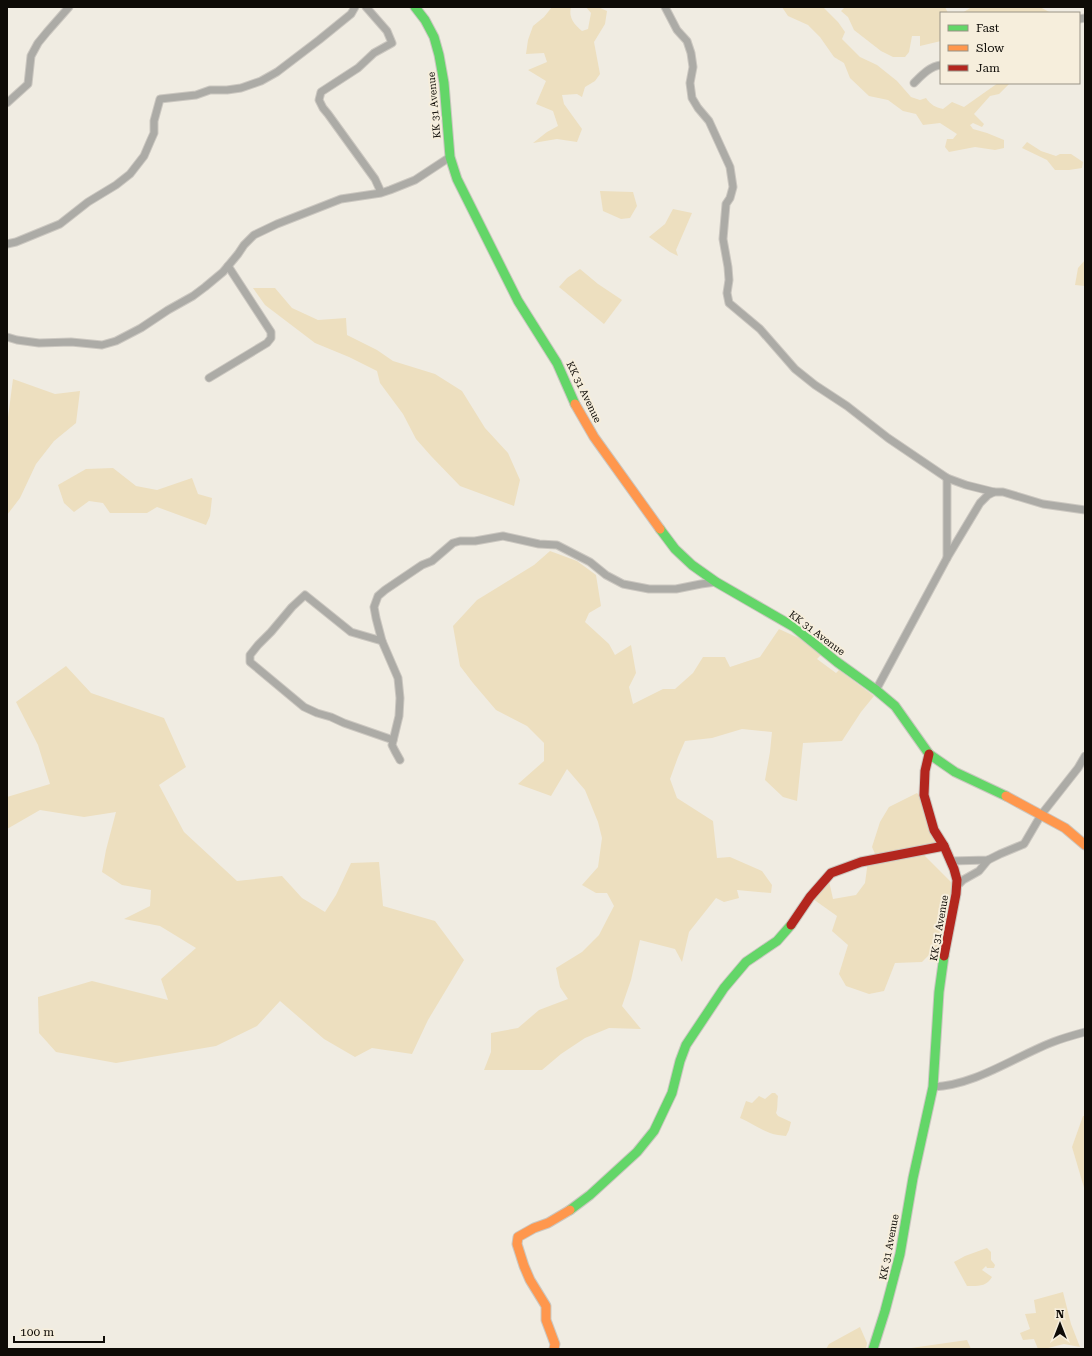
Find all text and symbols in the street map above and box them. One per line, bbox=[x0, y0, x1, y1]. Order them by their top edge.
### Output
legend bbox=[940, 12, 1080, 84]
text: Fast bbox=[976, 21, 1000, 35]
text: Slow bbox=[976, 41, 1004, 55]
text: Jam bbox=[976, 61, 1000, 75]
street label: KK 31 Avenue bbox=[426, 71, 442, 139]
street label: KK 31 Avenue bbox=[564, 360, 604, 425]
street label: KK 31 Avenue bbox=[787, 609, 847, 658]
street label: KK 31 Avenue bbox=[928, 894, 950, 962]
street label: KK 31 Avenue bbox=[877, 1213, 901, 1281]
north arrow bbox=[1040, 1304, 1080, 1344]
text: N bbox=[1056, 1308, 1065, 1321]
scale bar bbox=[14, 1318, 104, 1344]
text: 100 m bbox=[20, 1325, 54, 1339]

